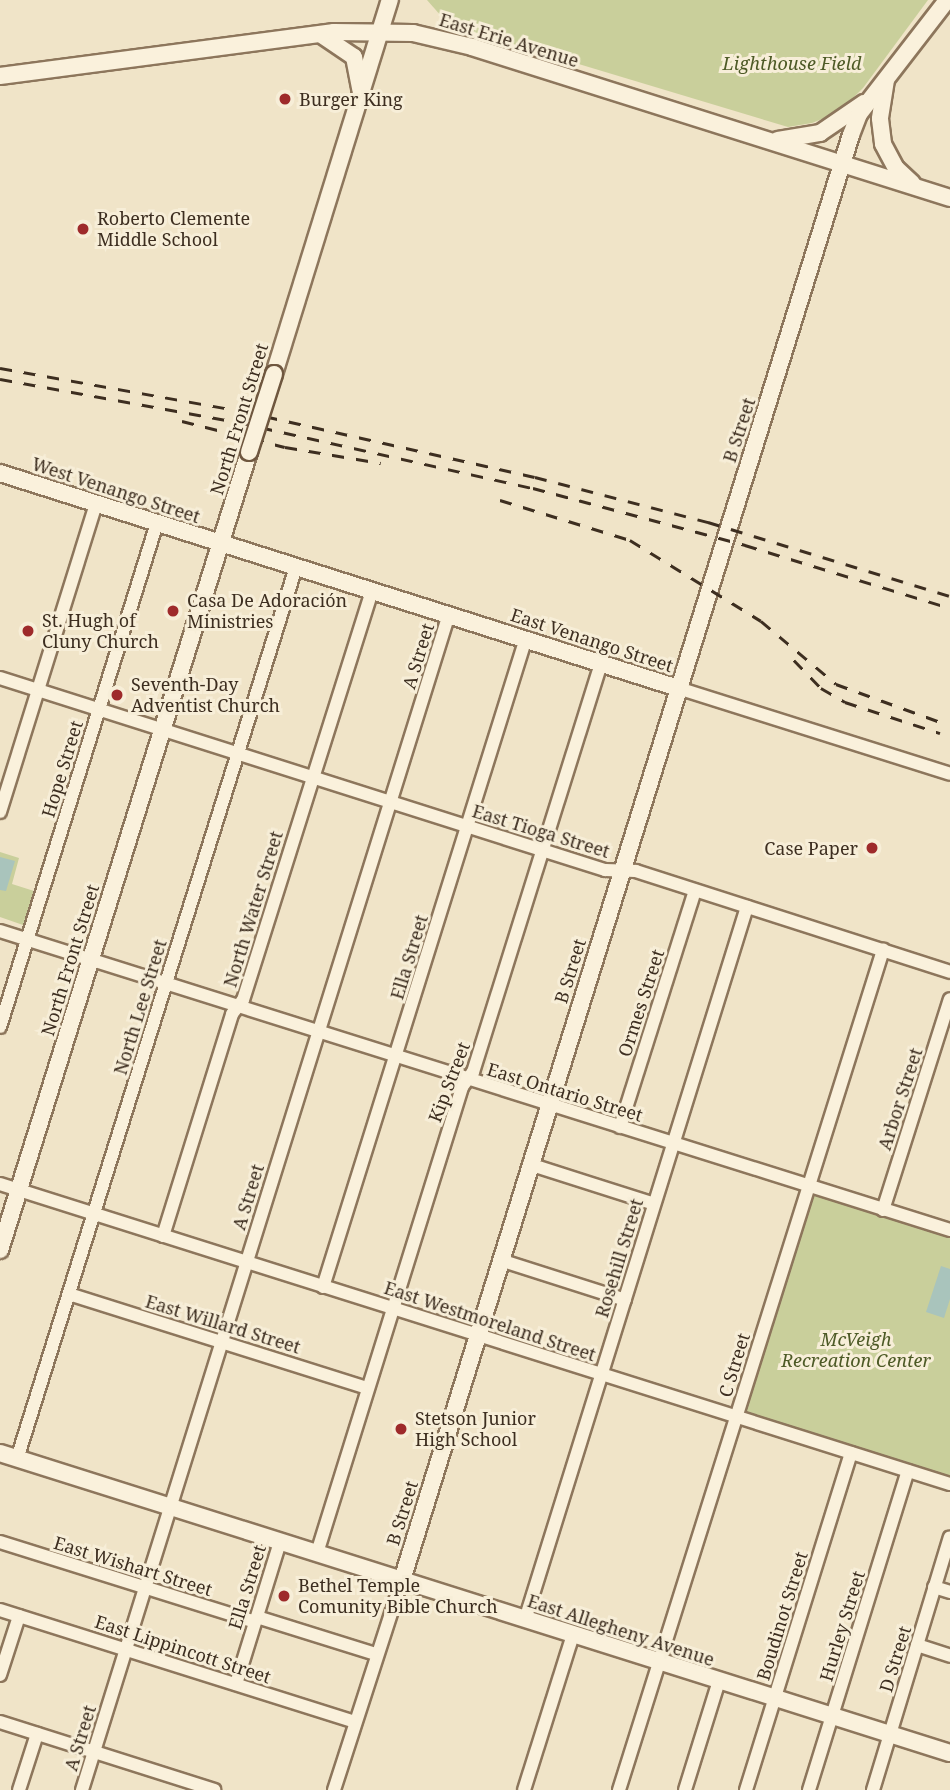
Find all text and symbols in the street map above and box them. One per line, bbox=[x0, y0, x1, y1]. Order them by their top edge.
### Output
street label: East Erie Avenue bbox=[437, 9, 581, 71]
park label: Lighthouse Field bbox=[723, 52, 861, 74]
place label: Burger King bbox=[299, 88, 403, 110]
marker: Burger King bbox=[277, 91, 293, 107]
place label: Roberto Clemente Middle School bbox=[97, 208, 250, 250]
marker: Roberto Clemente Middle School bbox=[75, 221, 91, 237]
street label: North Front Street bbox=[206, 341, 272, 497]
street label: B Street bbox=[718, 395, 760, 465]
street label: West Venango Street bbox=[29, 453, 203, 527]
place label: Casa De Adoración Ministries bbox=[187, 590, 347, 632]
marker: Casa De Adoración Ministries bbox=[165, 603, 181, 619]
street label: East Venango Street bbox=[508, 604, 676, 676]
place label: St. Hugh of Cluny Church bbox=[42, 610, 159, 652]
street label: A Street bbox=[398, 621, 438, 691]
marker: St. Hugh of Cluny Church bbox=[20, 623, 36, 639]
place label: Seventh-Day Adventist Church bbox=[131, 674, 280, 716]
marker: Seventh-Day Adventist Church bbox=[109, 687, 125, 703]
street label: Hope Street bbox=[37, 718, 87, 820]
street label: East Tioga Street bbox=[470, 800, 612, 862]
street label: North Water Street bbox=[219, 828, 287, 990]
place label: Case Paper bbox=[764, 837, 858, 859]
marker: Case Paper bbox=[864, 840, 880, 856]
street label: North Front Street bbox=[37, 882, 103, 1038]
street label: Ella Street bbox=[386, 912, 432, 1002]
street label: B Street bbox=[550, 936, 590, 1006]
street label: North Lee Street bbox=[109, 937, 171, 1077]
street label: Ormes Street bbox=[614, 947, 668, 1059]
street label: Kip Street bbox=[424, 1039, 474, 1125]
street label: Arbor Street bbox=[873, 1045, 927, 1153]
street label: East Ontario Street bbox=[485, 1058, 645, 1126]
street label: A Street bbox=[228, 1162, 268, 1232]
street label: Rosehill Street bbox=[591, 1196, 647, 1320]
street label: East Westmoreland Street bbox=[382, 1277, 598, 1365]
street label: East Willard Street bbox=[143, 1290, 303, 1358]
park label: McVeigh Recreation Center bbox=[781, 1329, 931, 1372]
street label: C Street bbox=[714, 1330, 754, 1400]
place label: Stetson Junior High School bbox=[415, 1408, 536, 1450]
marker: Stetson Junior High School bbox=[393, 1421, 409, 1437]
street label: B Street bbox=[382, 1478, 422, 1548]
street label: East Wishart Street bbox=[51, 1532, 215, 1600]
street label: Ella Street bbox=[224, 1542, 270, 1632]
street label: Boudinot Street bbox=[752, 1549, 812, 1683]
street label: Hurley Street bbox=[815, 1568, 869, 1684]
place label: Bethel Temple Comunity Bible Church bbox=[298, 1575, 498, 1618]
marker: Bethel Temple Comunity Bible Church bbox=[276, 1588, 292, 1604]
street label: East Allegheny Avenue bbox=[525, 1590, 717, 1670]
street label: East Lippincott Street bbox=[92, 1610, 274, 1688]
street label: D Street bbox=[875, 1623, 915, 1695]
street label: A Street bbox=[60, 1703, 100, 1773]

